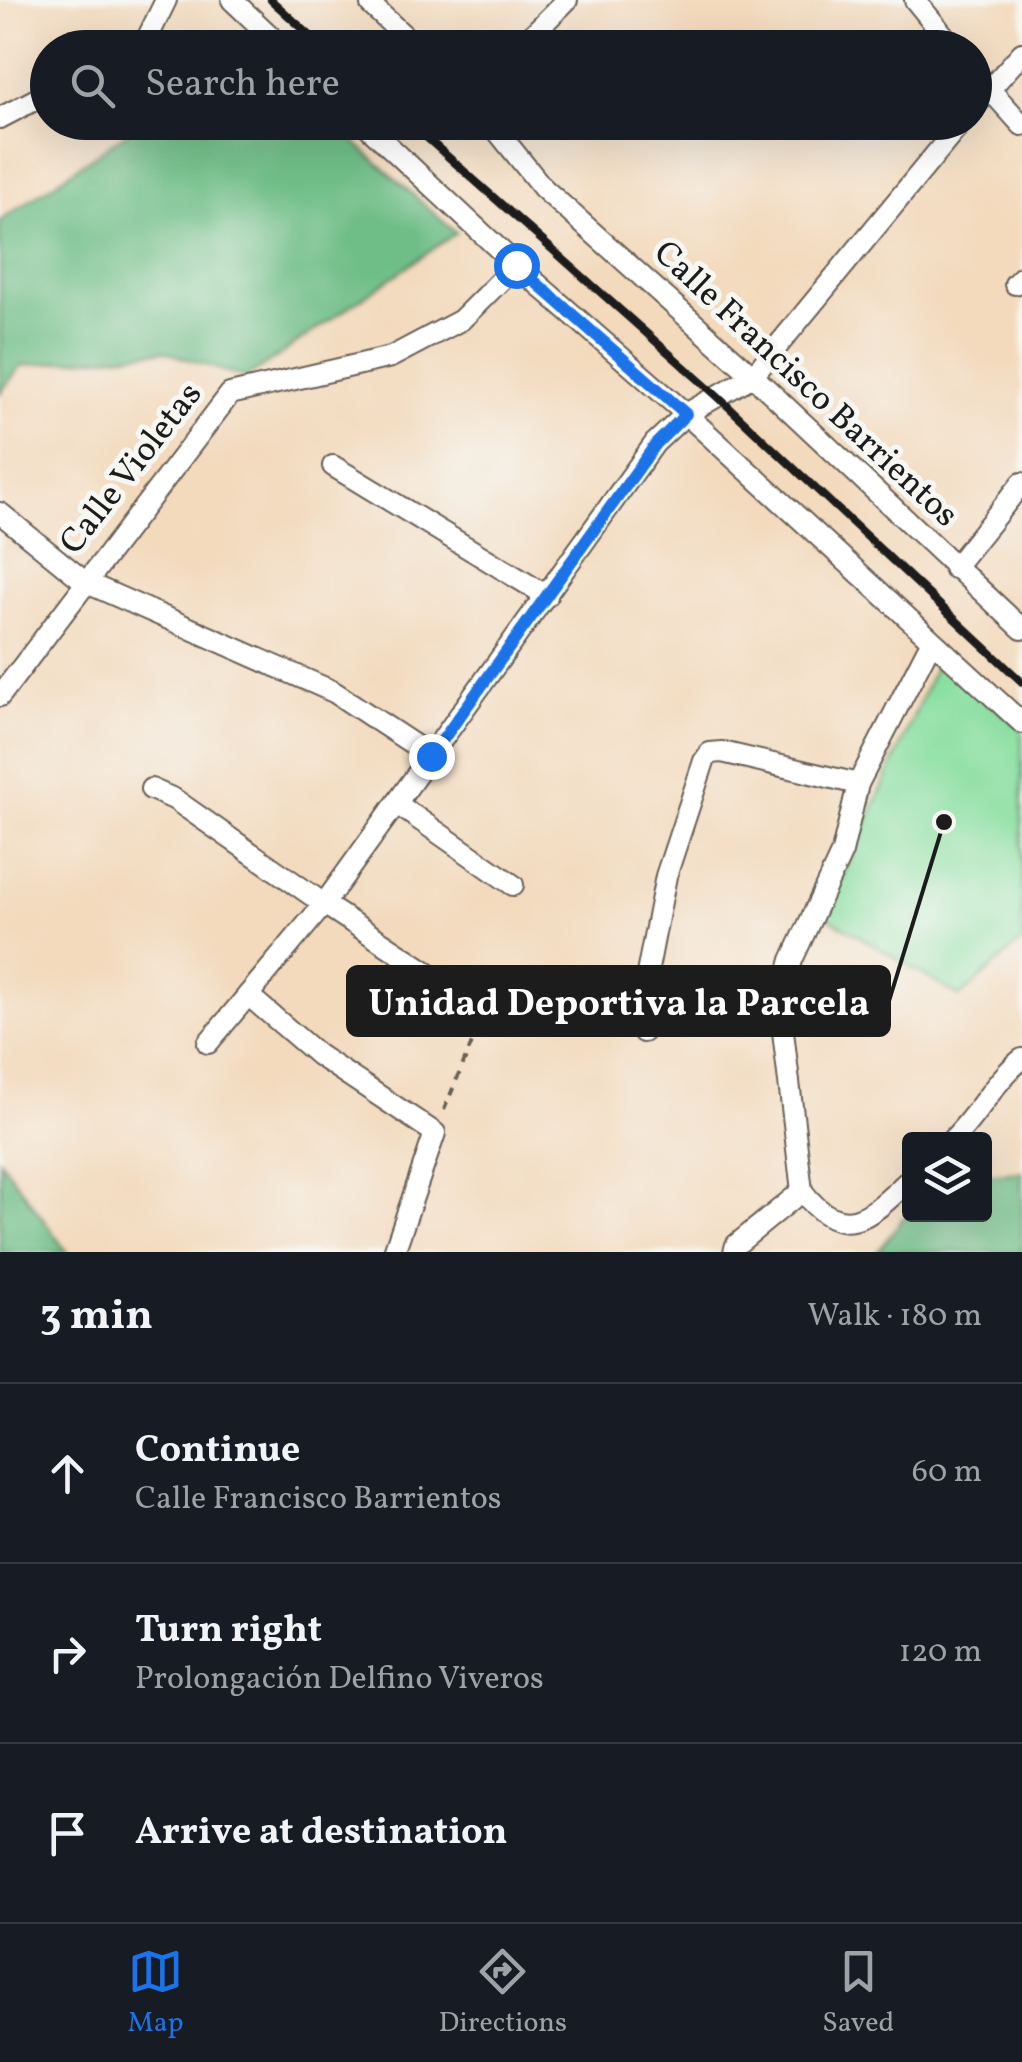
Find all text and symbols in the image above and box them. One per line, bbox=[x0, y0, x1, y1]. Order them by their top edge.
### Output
search box bbox=[30, 30, 992, 140]
icon: search bbox=[65, 58, 120, 113]
text: Search here bbox=[145, 59, 340, 112]
street label: Calle Francisco Barrientos bbox=[642, 231, 968, 539]
route start bbox=[494, 243, 540, 289]
street label: Calle Violetas bbox=[49, 373, 215, 565]
route end bbox=[409, 734, 455, 780]
callout: Unidad Deportiva la Parcela bbox=[348, 967, 889, 1035]
text: Unidad Deportiva la Parcela bbox=[368, 979, 870, 1032]
map controls bbox=[902, 1132, 992, 1222]
button: layers bbox=[902, 1132, 992, 1222]
text: 3 min bbox=[40, 1288, 153, 1347]
text: Walk · 180 m bbox=[808, 1295, 982, 1339]
text: Continue bbox=[135, 1425, 300, 1478]
icon: ahead bbox=[40, 1446, 95, 1501]
text: 60 m bbox=[912, 1451, 982, 1495]
text: Calle Francisco Barrientos bbox=[135, 1478, 502, 1522]
text: Turn right bbox=[135, 1605, 322, 1658]
icon: right bbox=[40, 1626, 95, 1681]
text: 120 m bbox=[899, 1631, 982, 1675]
text: Prolongación Delfino Viveros bbox=[135, 1658, 544, 1702]
icon: arrive bbox=[40, 1806, 95, 1861]
text: Arrive at destination bbox=[135, 1807, 508, 1860]
tab: Map bbox=[128, 1944, 184, 2043]
tab: Directions bbox=[439, 1944, 567, 2043]
tab: Saved bbox=[822, 1944, 894, 2043]

